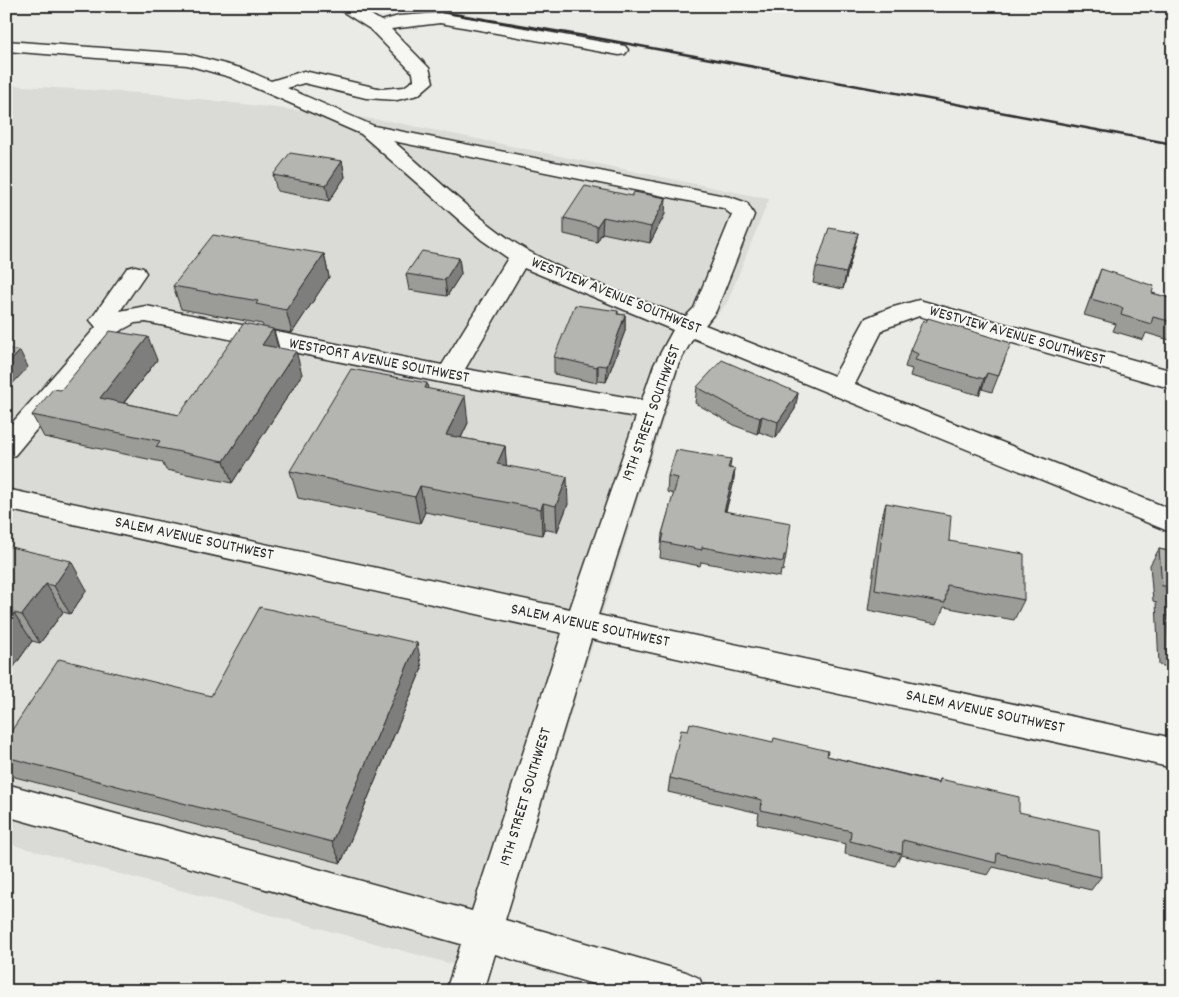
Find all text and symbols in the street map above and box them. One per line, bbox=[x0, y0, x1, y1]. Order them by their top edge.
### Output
street label: WESTVIEW AVENUE SOUTHWEST bbox=[528, 251, 705, 341]
street label: WESTVIEW AVENUE SOUTHWEST bbox=[927, 300, 1108, 372]
street label: WESTPORT AVENUE SOUTHWEST bbox=[287, 332, 472, 390]
street label: 19TH STREET SOUTHWEST bbox=[617, 341, 688, 484]
street label: SALEM AVENUE SOUTHWEST bbox=[113, 511, 276, 567]
street label: SALEM AVENUE SOUTHWEST bbox=[509, 598, 672, 654]
street label: SALEM AVENUE SOUTHWEST bbox=[904, 684, 1067, 740]
street label: 19TH STREET SOUTHWEST bbox=[494, 725, 558, 869]

